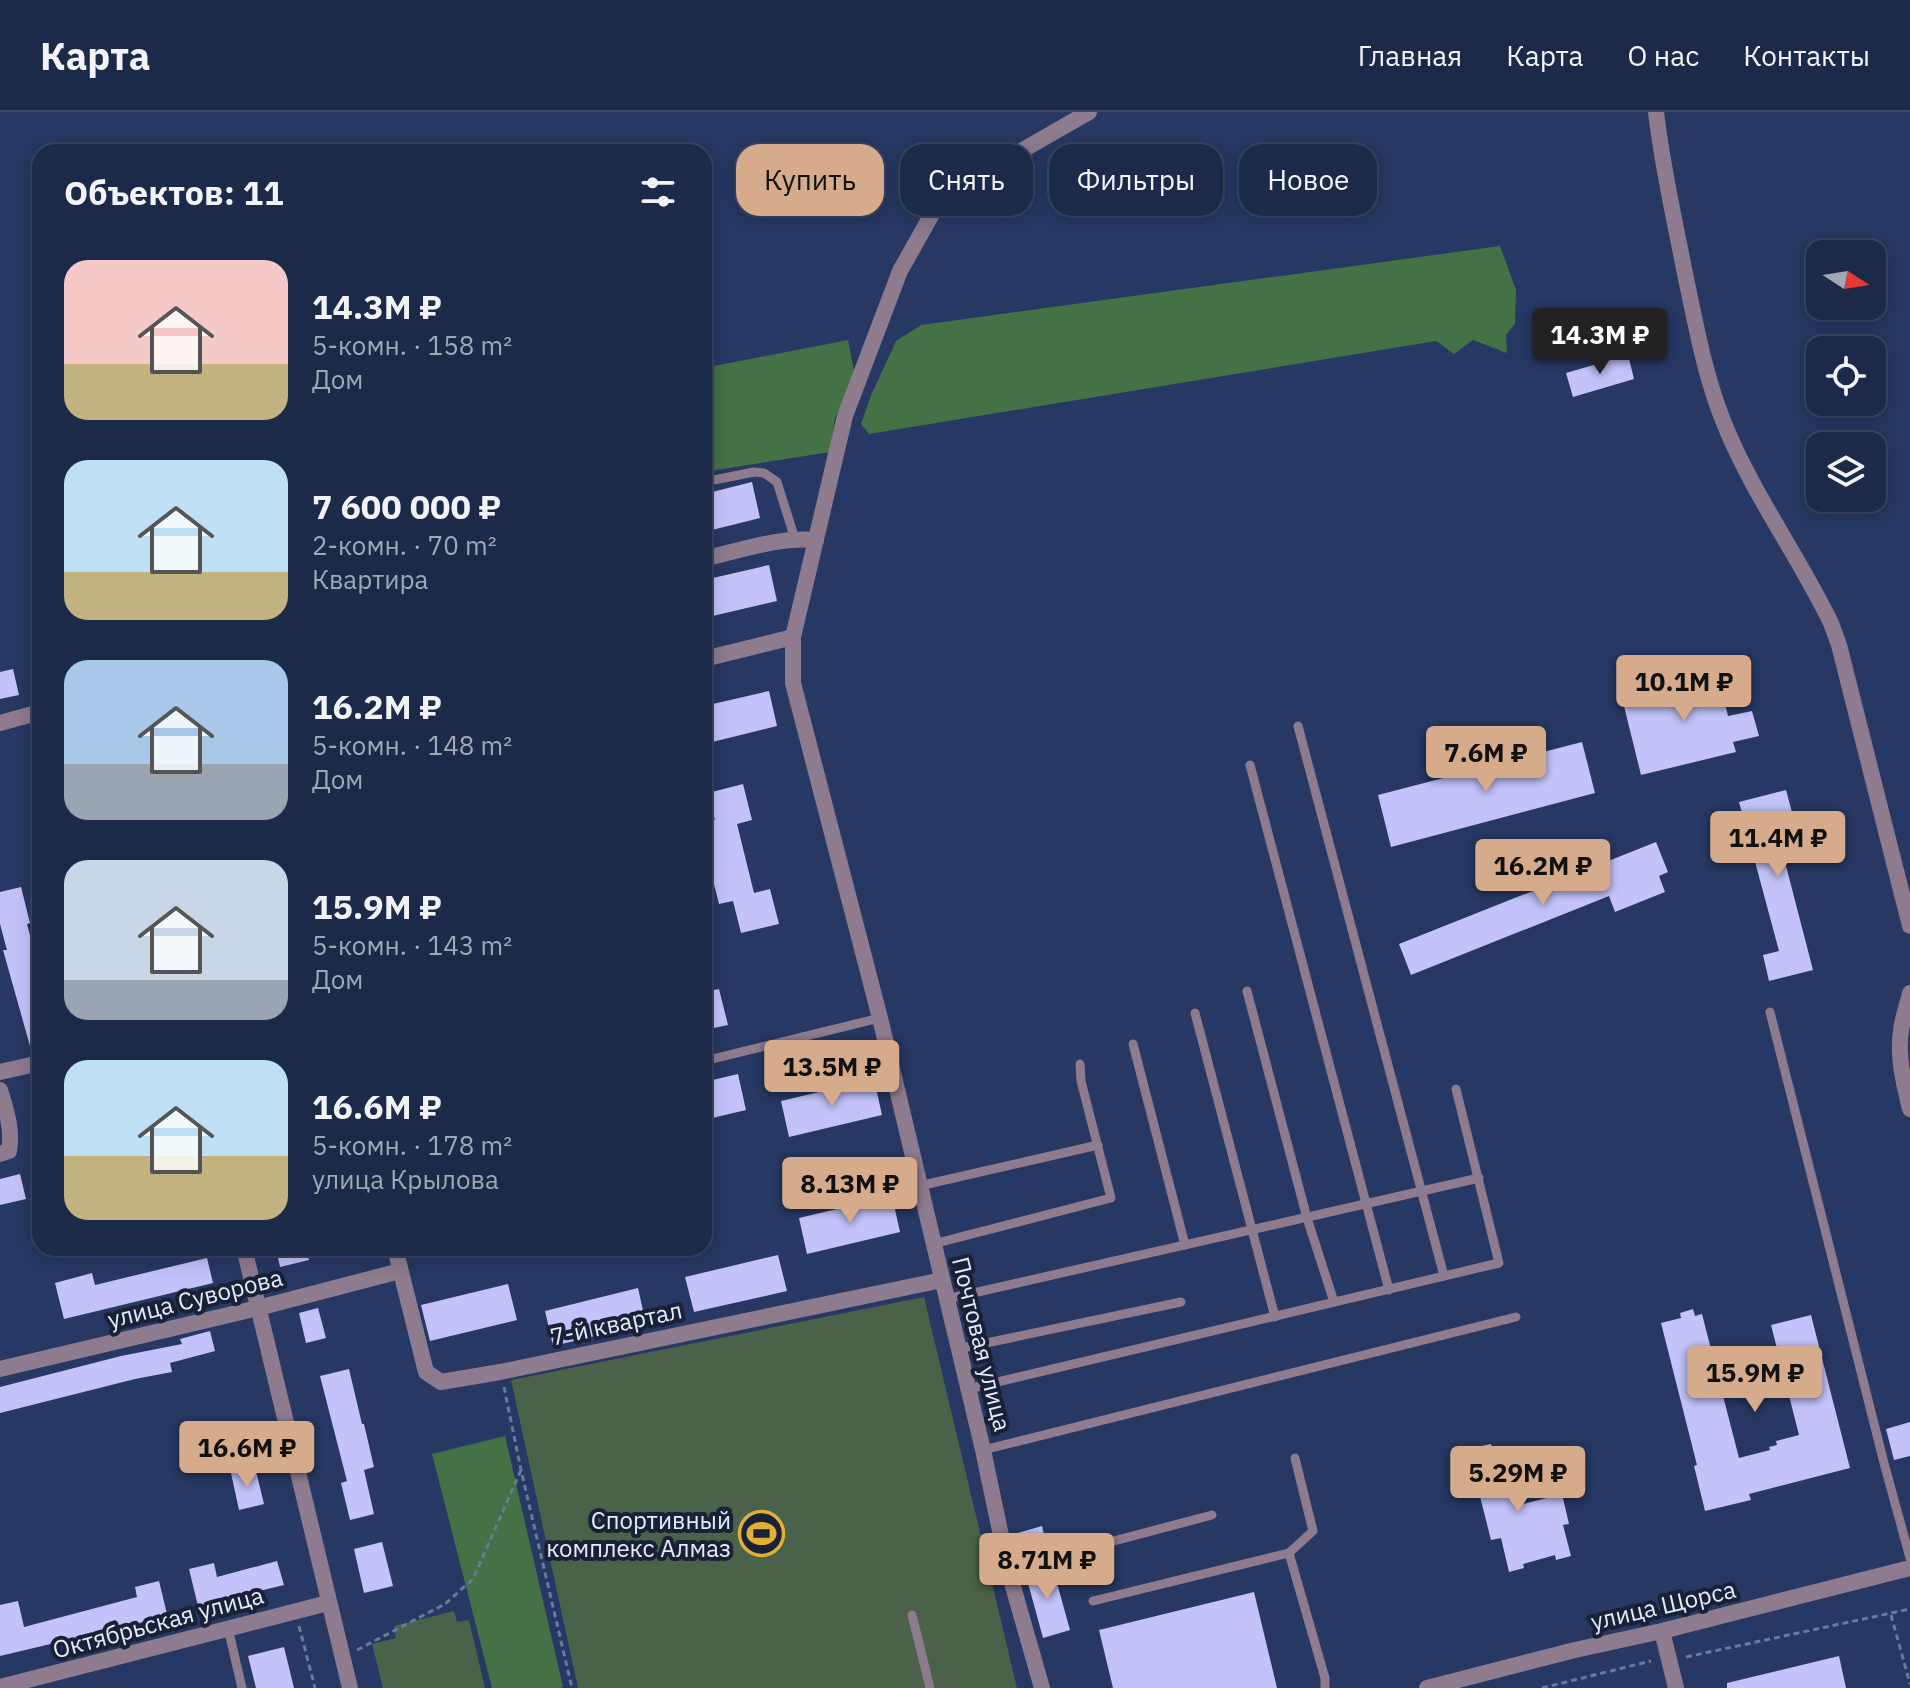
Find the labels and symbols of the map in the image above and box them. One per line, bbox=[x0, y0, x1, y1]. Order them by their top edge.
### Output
north arrow bbox=[1806, 240, 1886, 320]
pin: 14.3M ₽ bbox=[1526, 308, 1674, 376]
pin: 10.1M ₽ bbox=[1610, 655, 1758, 723]
pin: 7.6M ₽ bbox=[1421, 726, 1551, 794]
pin: 11.4M ₽ bbox=[1704, 811, 1852, 879]
pin: 16.2M ₽ bbox=[1469, 839, 1617, 907]
pin: 13.5M ₽ bbox=[758, 1040, 906, 1108]
pin: 8.13M ₽ bbox=[776, 1157, 924, 1225]
street label: Почтовая улица bbox=[945, 1254, 1019, 1435]
street label: улица Суворова bbox=[104, 1261, 286, 1335]
street label: 7-й квартал bbox=[547, 1293, 685, 1353]
pin: 15.9M ₽ bbox=[1681, 1346, 1829, 1414]
pin: 16.6M ₽ bbox=[173, 1421, 321, 1489]
pin: 5.29M ₽ bbox=[1444, 1446, 1592, 1514]
place label: Спортивный комплекс Алмаз bbox=[546, 1504, 731, 1564]
sports icon: Спортивный комплекс Алмаз bbox=[738, 1510, 786, 1558]
pin: 8.71M ₽ bbox=[973, 1533, 1121, 1601]
street label: улица Щорса bbox=[1587, 1573, 1739, 1637]
street label: Октябрьская улица bbox=[49, 1578, 267, 1666]

